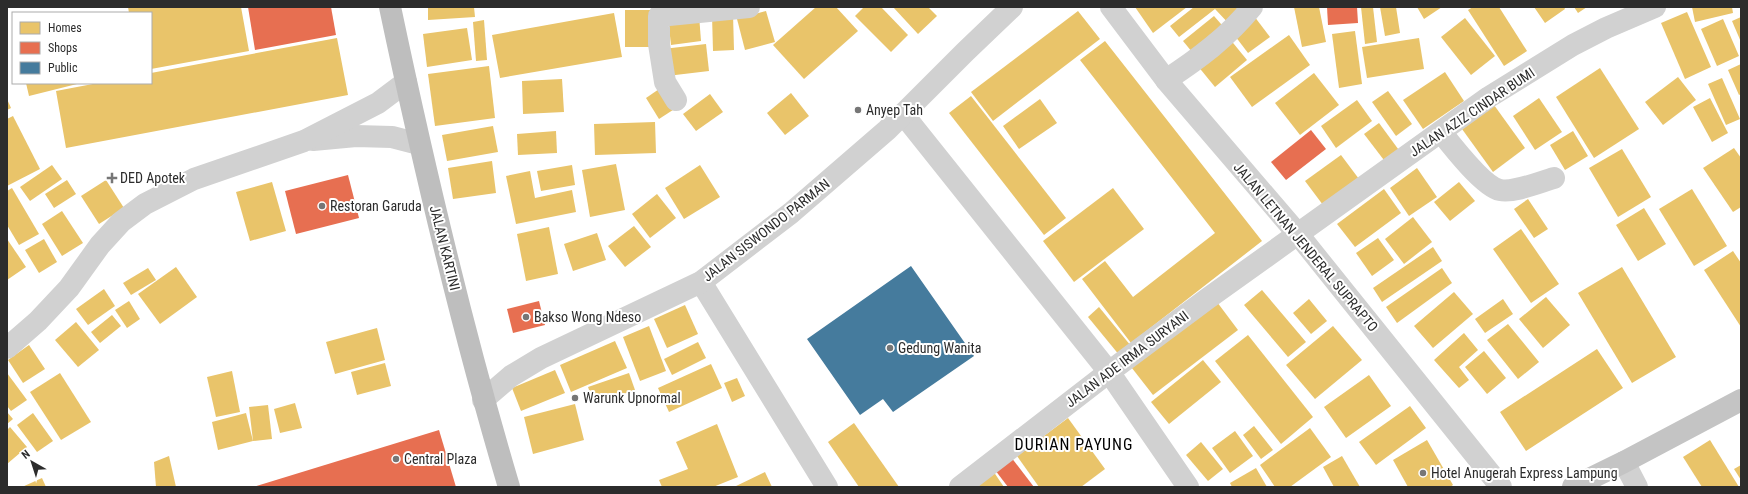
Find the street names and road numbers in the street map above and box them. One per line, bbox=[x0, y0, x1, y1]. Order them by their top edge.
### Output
street label: JALAN AZIZ CINDAR BUMI bbox=[1407, 64, 1537, 160]
street label: JALAN LETNAN JENDERAL SUPRAPTO bbox=[1231, 159, 1381, 335]
street label: JALAN SISWONDO PARMAN bbox=[699, 175, 833, 285]
street label: JALAN KARTINI bbox=[427, 204, 463, 292]
street label: JALAN ADE IRMA SURYANI bbox=[1062, 308, 1192, 410]

